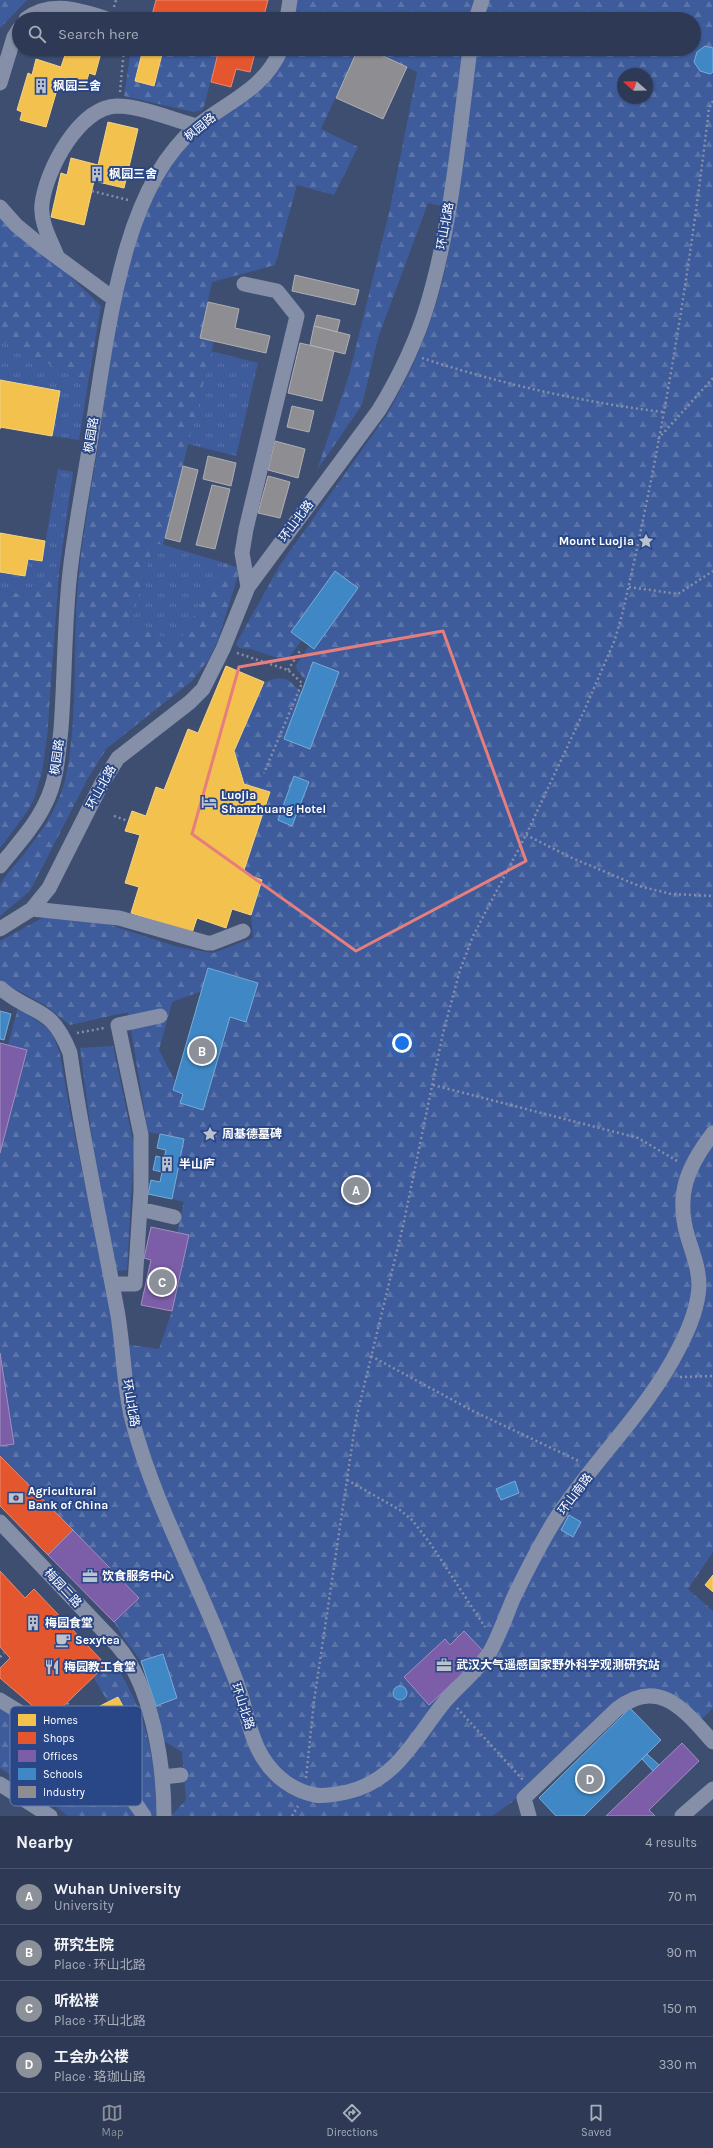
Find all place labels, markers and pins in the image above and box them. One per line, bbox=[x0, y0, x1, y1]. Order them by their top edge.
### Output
building icon: 枫园二舍 bbox=[32, 77, 50, 95]
place label: 枫园二舍 bbox=[53, 79, 101, 93]
building icon: 枫园三舍 bbox=[88, 165, 106, 183]
place label: 枫园三舍 bbox=[109, 167, 157, 181]
place icon: Mount Luojia bbox=[637, 532, 655, 550]
place label: Mount Luojia bbox=[559, 534, 634, 548]
place label: Luojia Shanzhuang Hotel bbox=[221, 788, 326, 816]
hotel icon: Luojia Shanzhuang Hotel bbox=[200, 793, 218, 811]
pin: B bbox=[189, 1036, 215, 1066]
place icon: 周基德墓碑 bbox=[201, 1125, 219, 1143]
place label: 周基德墓碑 bbox=[222, 1127, 282, 1141]
building icon: 半山庐 bbox=[158, 1155, 176, 1173]
place label: 半山庐 bbox=[179, 1157, 215, 1171]
pin: A bbox=[343, 1175, 369, 1205]
pin: C bbox=[149, 1267, 175, 1297]
place label: Agricultural Bank of China bbox=[28, 1484, 108, 1512]
bank icon: Agricultural Bank of China bbox=[7, 1489, 25, 1507]
office icon: 饮食服务中心 bbox=[81, 1567, 99, 1585]
place label: 饮食服务中心 bbox=[102, 1569, 174, 1583]
building icon: 梅园食堂 bbox=[24, 1614, 42, 1632]
place label: 梅园食堂 bbox=[45, 1616, 93, 1630]
cafe icon: Sexytea bbox=[54, 1631, 72, 1649]
place label: Sexytea bbox=[75, 1633, 120, 1647]
office icon: 武汉大气遥感国家野外科学观测研究站 bbox=[435, 1656, 453, 1674]
restaurant icon: 梅园教工食堂 bbox=[43, 1658, 61, 1676]
place label: 武汉大气遥感国家野外科学观测研究站 bbox=[456, 1658, 660, 1672]
place label: 梅园教工食堂 bbox=[64, 1660, 136, 1674]
pin: D bbox=[577, 1764, 603, 1794]

